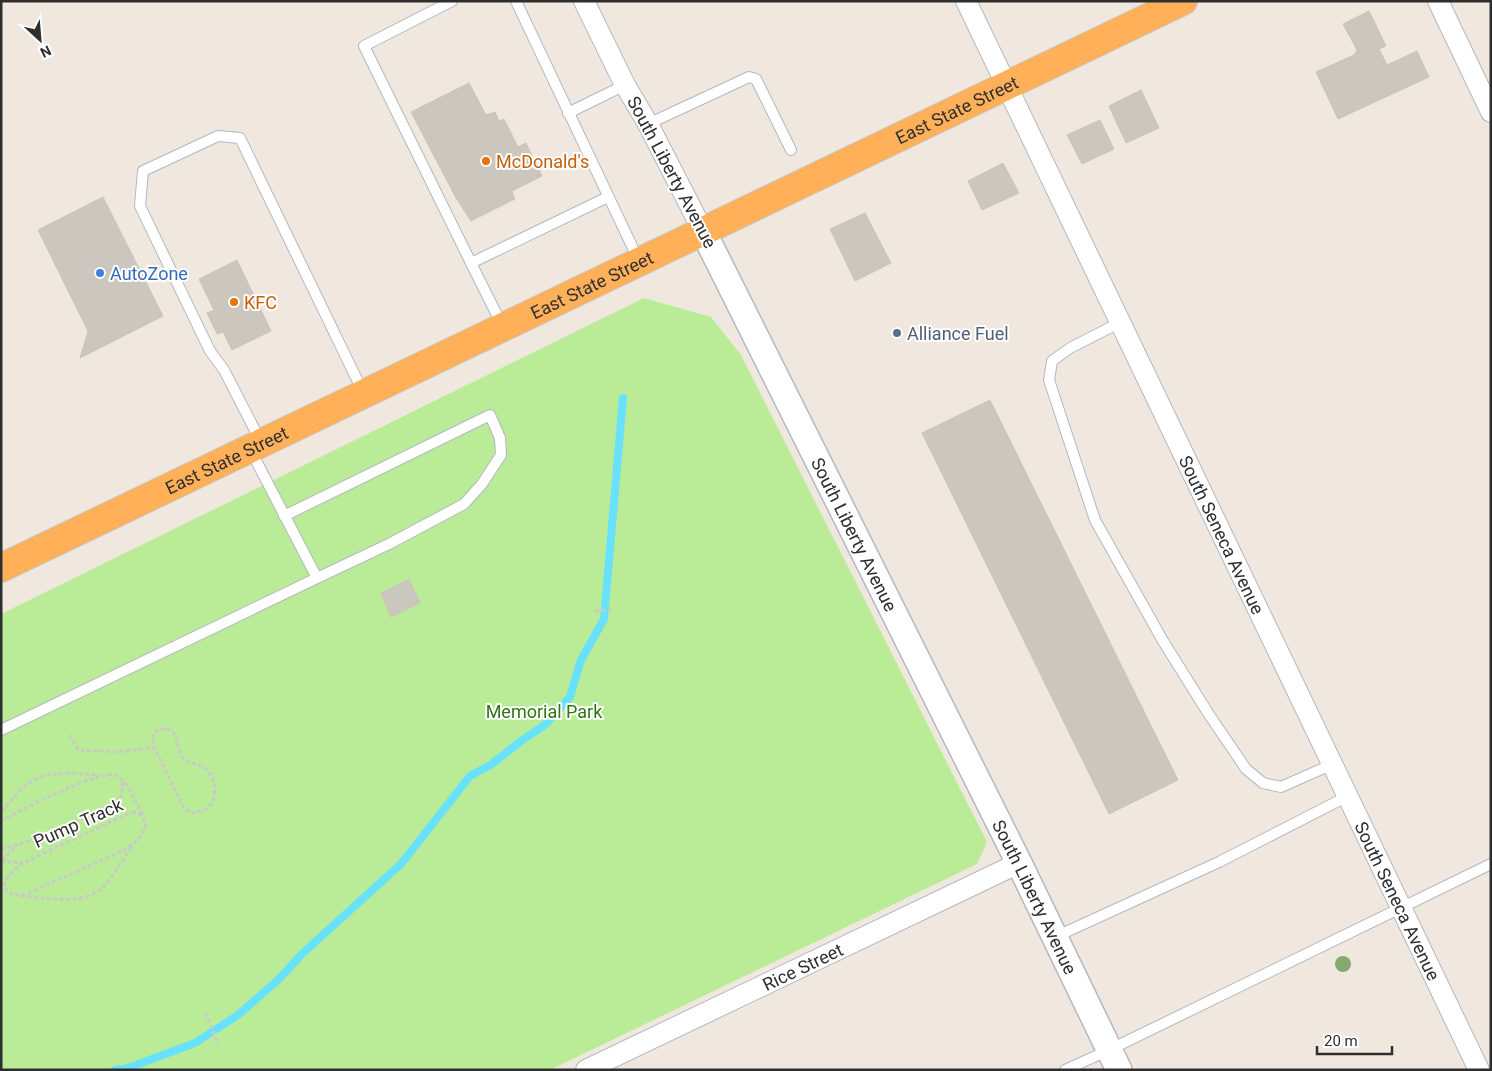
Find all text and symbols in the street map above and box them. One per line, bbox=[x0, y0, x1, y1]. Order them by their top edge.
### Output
north arrow bbox=[15, 15, 65, 65]
text: N bbox=[38, 42, 54, 61]
street label: East State Street bbox=[892, 71, 1022, 148]
street label: South Liberty Avenue bbox=[623, 92, 721, 252]
place label: McDonald's bbox=[496, 151, 589, 172]
marker: McDonald's bbox=[480, 155, 492, 167]
street label: East State Street bbox=[527, 246, 656, 323]
place label: AutoZone bbox=[110, 263, 188, 284]
marker: AutoZone bbox=[94, 267, 106, 279]
place label: KFC bbox=[244, 292, 277, 313]
marker: KFC bbox=[228, 296, 240, 308]
place label: Alliance Fuel bbox=[907, 323, 1009, 344]
marker: Alliance Fuel bbox=[891, 327, 903, 339]
street label: East State Street bbox=[162, 421, 291, 498]
street label: South Seneca Avenue bbox=[1175, 452, 1269, 617]
street label: South Liberty Avenue bbox=[807, 454, 902, 615]
park label: Memorial Park bbox=[486, 701, 603, 722]
street label: Pump Track bbox=[30, 794, 127, 852]
street label: South Liberty Avenue bbox=[988, 816, 1082, 977]
street label: South Seneca Avenue bbox=[1351, 818, 1445, 984]
street label: Rice Street bbox=[759, 938, 846, 995]
scale bar bbox=[1317, 1024, 1392, 1056]
text: 20 m bbox=[1324, 1032, 1358, 1050]

